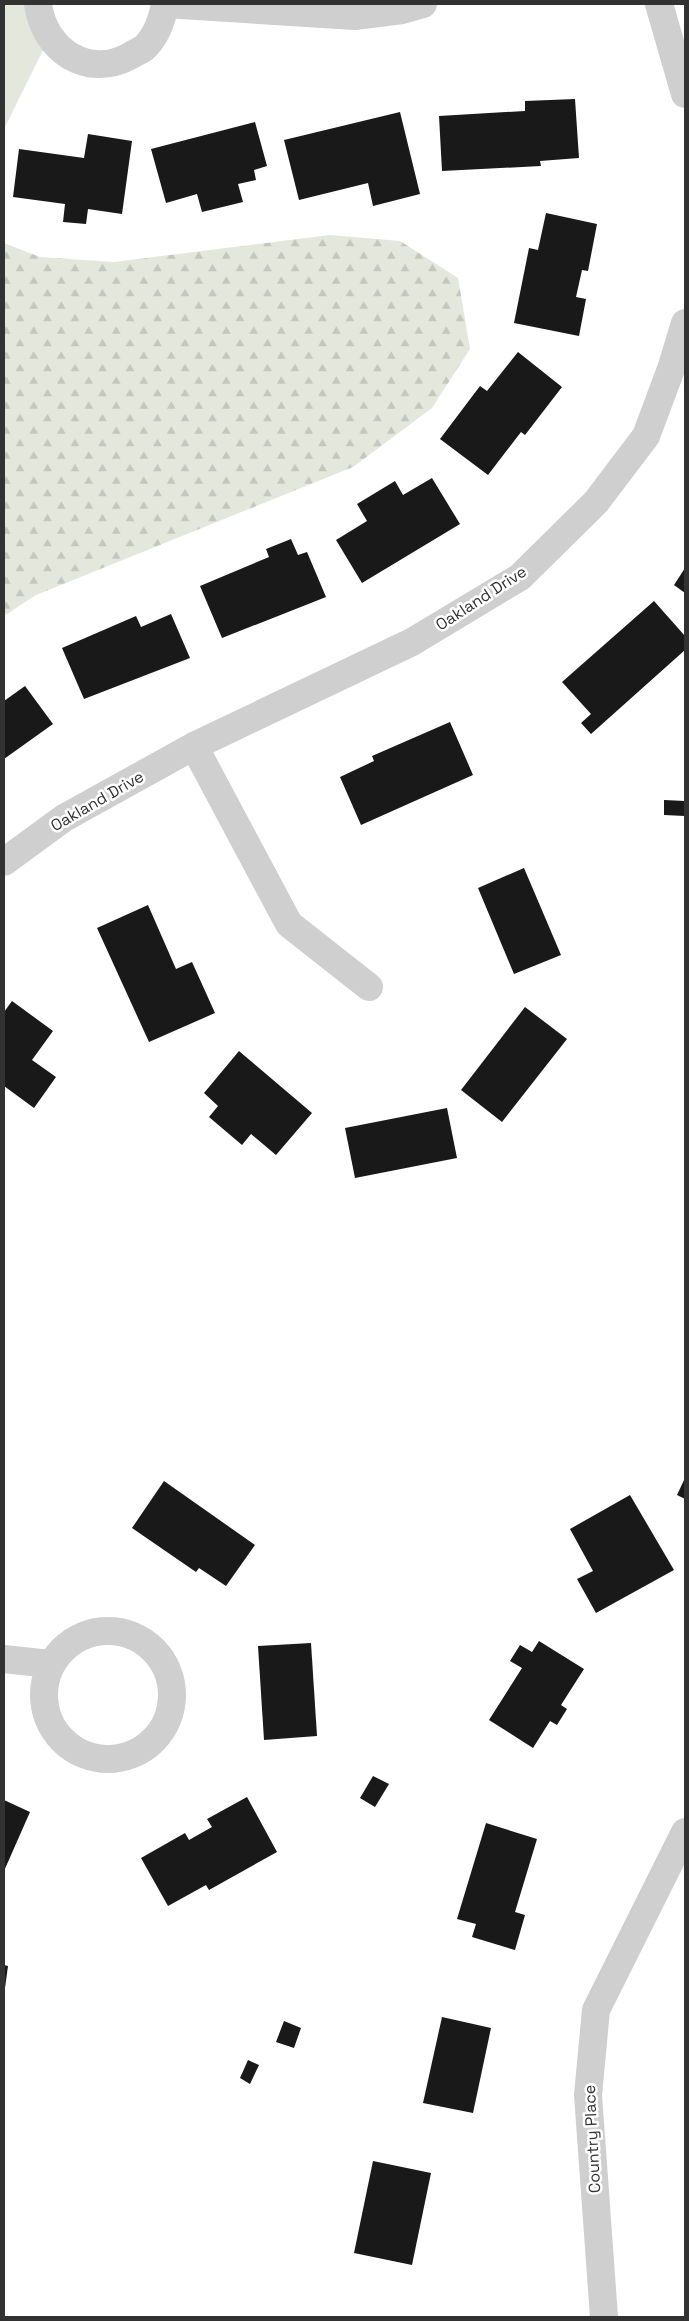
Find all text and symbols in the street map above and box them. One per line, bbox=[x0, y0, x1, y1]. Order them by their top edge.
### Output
street label: Oakland Drive bbox=[432, 561, 530, 635]
street label: Oakland Drive bbox=[47, 766, 147, 836]
street label: Country Place bbox=[579, 2084, 605, 2194]

